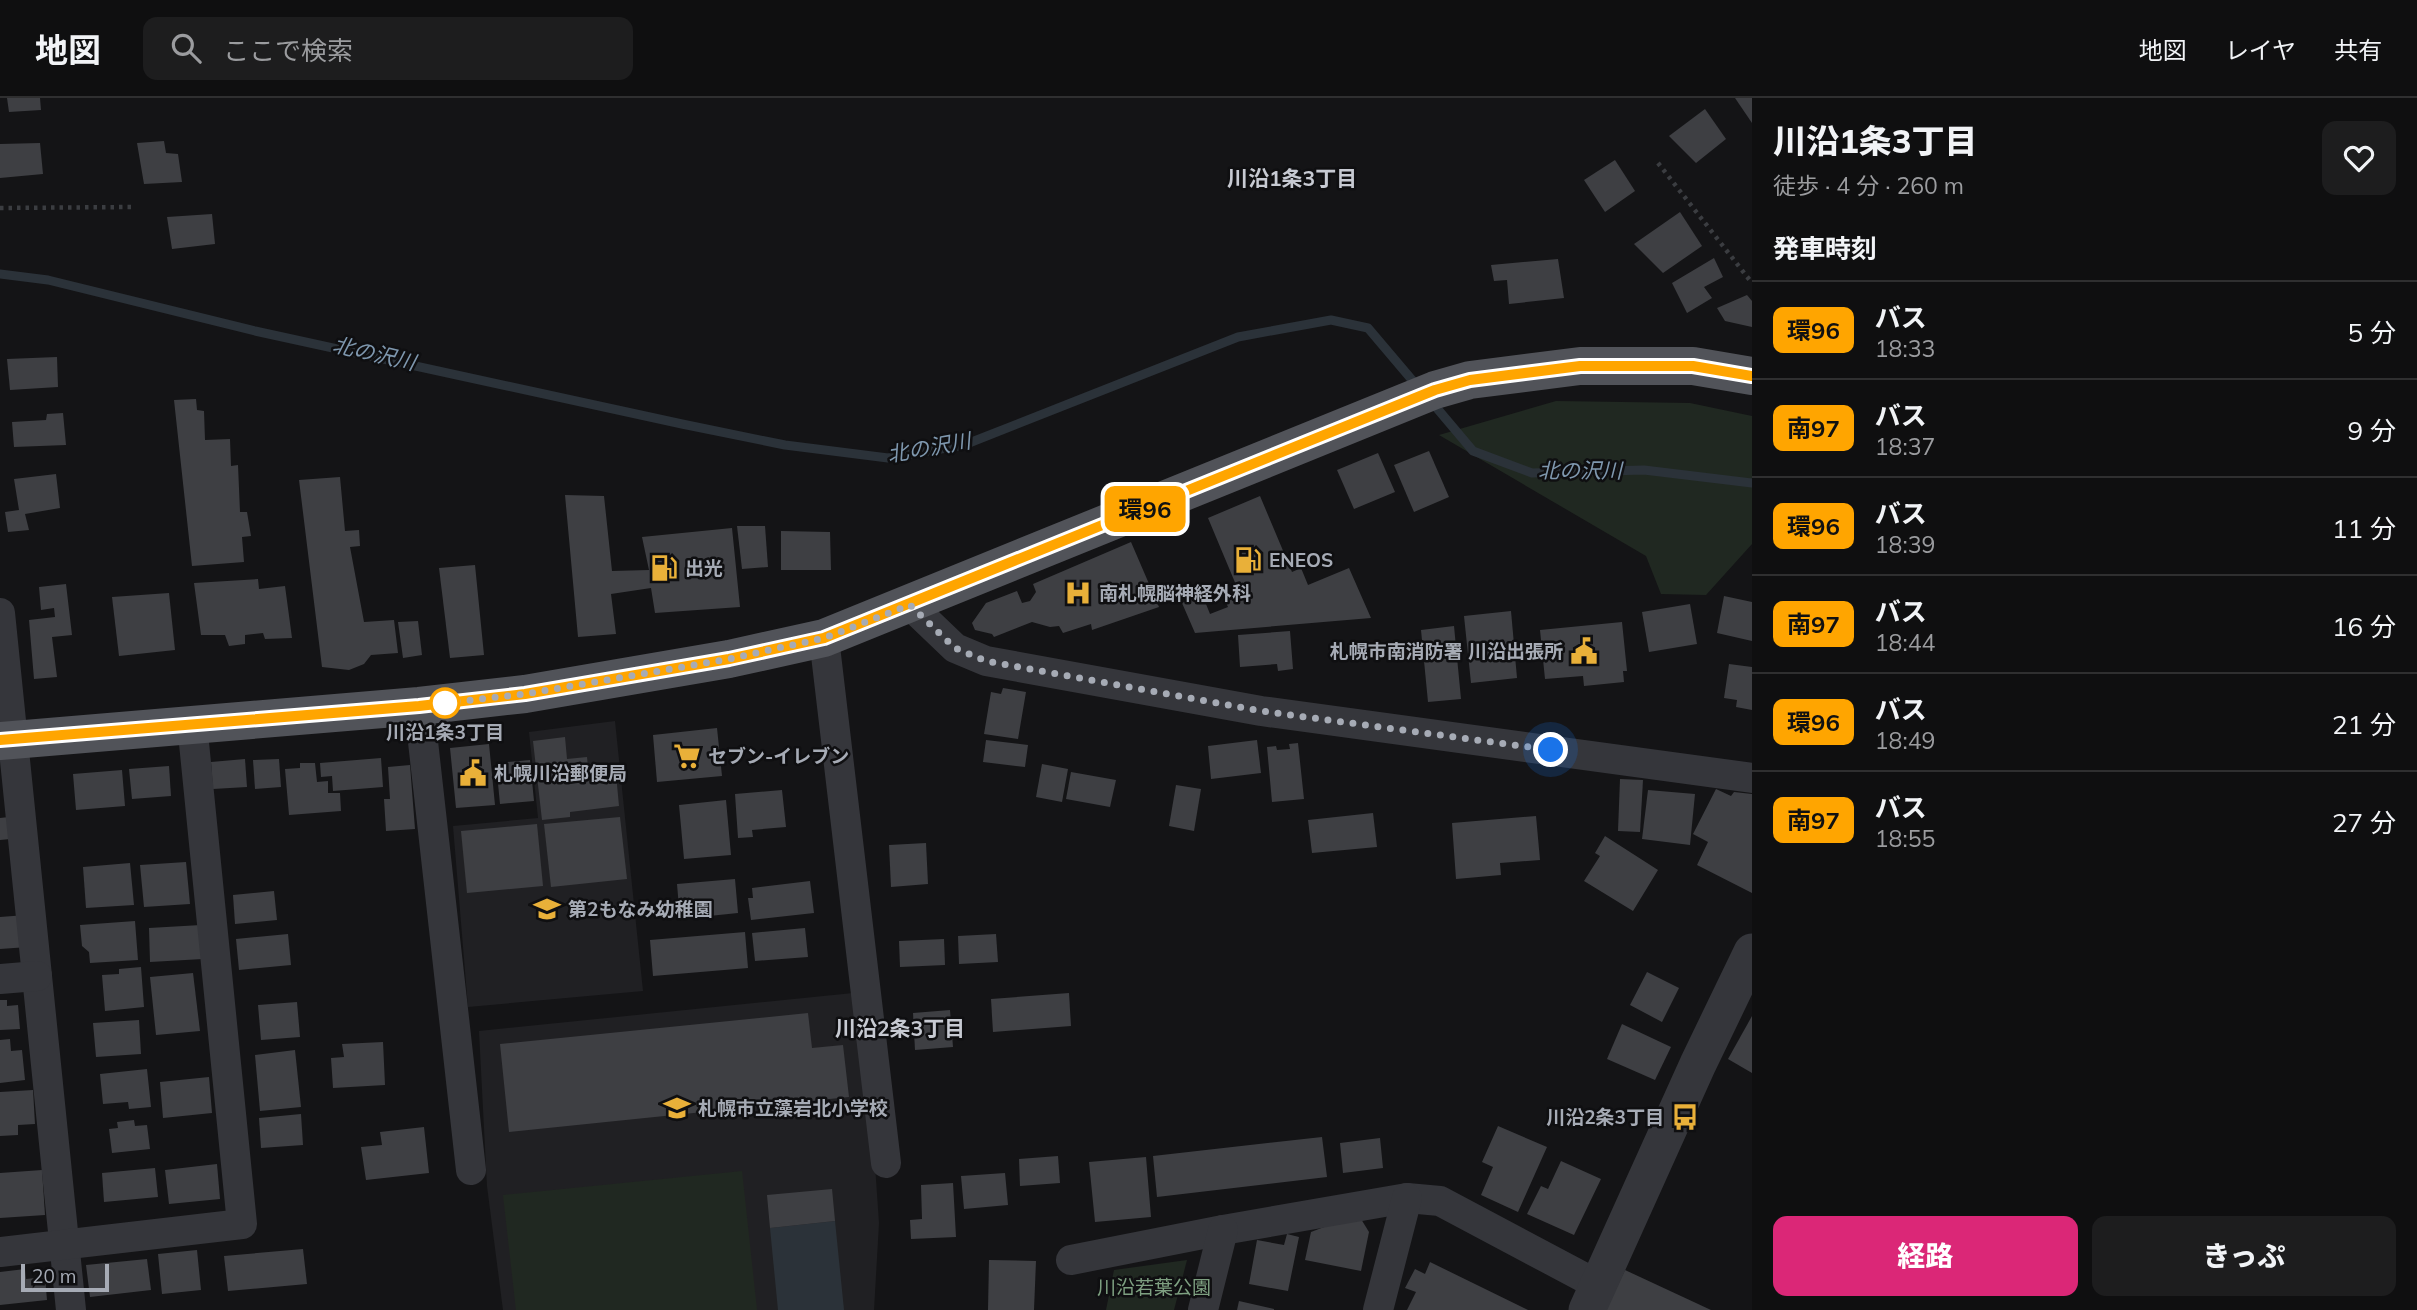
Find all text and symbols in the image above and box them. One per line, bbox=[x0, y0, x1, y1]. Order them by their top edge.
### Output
search box bbox=[143, 17, 633, 80]
text: 地図 bbox=[35, 29, 101, 70]
icon: search bbox=[167, 29, 205, 67]
text: ここで検索 bbox=[223, 34, 353, 67]
text: 地図 bbox=[2139, 35, 2187, 65]
text: レイヤ bbox=[2225, 35, 2296, 65]
text: 共有 bbox=[2334, 35, 2382, 65]
text: 川沿1条3丁目 bbox=[1773, 120, 1978, 161]
button: heart bbox=[2322, 121, 2396, 195]
district label: 川沿1条3丁目 bbox=[1227, 165, 1357, 191]
text: 徒歩 · 4 分 · 260 m bbox=[1773, 171, 1964, 200]
text: 発車時刻 bbox=[1773, 232, 1877, 265]
text: バス bbox=[1875, 301, 1927, 334]
text: 環96 bbox=[1787, 315, 1840, 345]
text: 5 分 bbox=[2348, 316, 2396, 349]
water label: 北の沢川 bbox=[330, 331, 420, 376]
text: 18:33 bbox=[1875, 334, 1935, 363]
text: バス bbox=[1875, 399, 1927, 432]
text: 南97 bbox=[1787, 413, 1840, 443]
text: 9 分 bbox=[2348, 414, 2396, 447]
water label: 北の沢川 bbox=[885, 427, 974, 467]
text: 18:37 bbox=[1875, 432, 1935, 461]
water label: 北の沢川 bbox=[1538, 457, 1624, 483]
line badge: 環96 bbox=[1105, 486, 1185, 532]
text: 環96 bbox=[1119, 494, 1171, 524]
text: バス bbox=[1875, 497, 1927, 530]
text: 環96 bbox=[1787, 511, 1840, 541]
text: 11 分 bbox=[2332, 512, 2396, 545]
text: 18:39 bbox=[1875, 530, 1935, 559]
fuel station icon: ENEOS bbox=[1233, 545, 1263, 575]
place label: ENEOS bbox=[1269, 548, 1333, 572]
fuel station icon: 出光 bbox=[649, 553, 679, 583]
place label: 出光 bbox=[685, 556, 723, 580]
hospital icon: 南札幌脳神経外科 bbox=[1063, 578, 1093, 608]
place label: 南札幌脳神経外科 bbox=[1099, 581, 1251, 605]
text: バス bbox=[1875, 595, 1927, 628]
text: 南97 bbox=[1787, 609, 1840, 639]
text: 16 分 bbox=[2332, 610, 2396, 643]
text: 18:44 bbox=[1875, 628, 1935, 657]
public building icon: 札幌市南消防署 川沿出張所 bbox=[1569, 636, 1599, 666]
place label: 札幌市南消防署 川沿出張所 bbox=[1330, 639, 1563, 663]
marker: 川沿1条3丁目 bbox=[430, 688, 460, 718]
text: バス bbox=[1875, 693, 1927, 726]
text: 環96 bbox=[1787, 707, 1840, 737]
text: 21 分 bbox=[2332, 708, 2396, 741]
place label: 川沿1条3丁目 bbox=[386, 720, 504, 744]
text: 18:49 bbox=[1875, 726, 1935, 755]
your location bbox=[1533, 732, 1568, 767]
supermarket icon: セブン-イレブン bbox=[672, 741, 702, 771]
place label: セブン-イレブン bbox=[708, 744, 849, 768]
public building icon: 札幌川沿郵便局 bbox=[458, 758, 488, 788]
place label: 札幌川沿郵便局 bbox=[494, 761, 627, 785]
text: バス bbox=[1875, 791, 1927, 824]
text: 南97 bbox=[1787, 805, 1840, 835]
text: 27 分 bbox=[2332, 806, 2396, 839]
text: 18:55 bbox=[1875, 824, 1935, 853]
school or university icon: 第2もなみ幼稚園 bbox=[532, 894, 562, 924]
place label: 第2もなみ幼稚園 bbox=[568, 897, 712, 921]
district label: 川沿2条3丁目 bbox=[835, 1015, 965, 1041]
school or university icon: 札幌市立藻岩北小学校 bbox=[662, 1093, 692, 1123]
place label: 札幌市立藻岩北小学校 bbox=[698, 1096, 888, 1120]
bus stop icon: 川沿2条3丁目 bbox=[1670, 1102, 1700, 1132]
place label: 川沿2条3丁目 bbox=[1546, 1105, 1664, 1129]
button: 経路 bbox=[1773, 1216, 2078, 1296]
button: きっぷ bbox=[2092, 1216, 2396, 1296]
scale bar bbox=[21, 1261, 108, 1293]
text: 20 m bbox=[32, 1264, 76, 1288]
park label: 川沿若葉公園 bbox=[1097, 1275, 1211, 1299]

